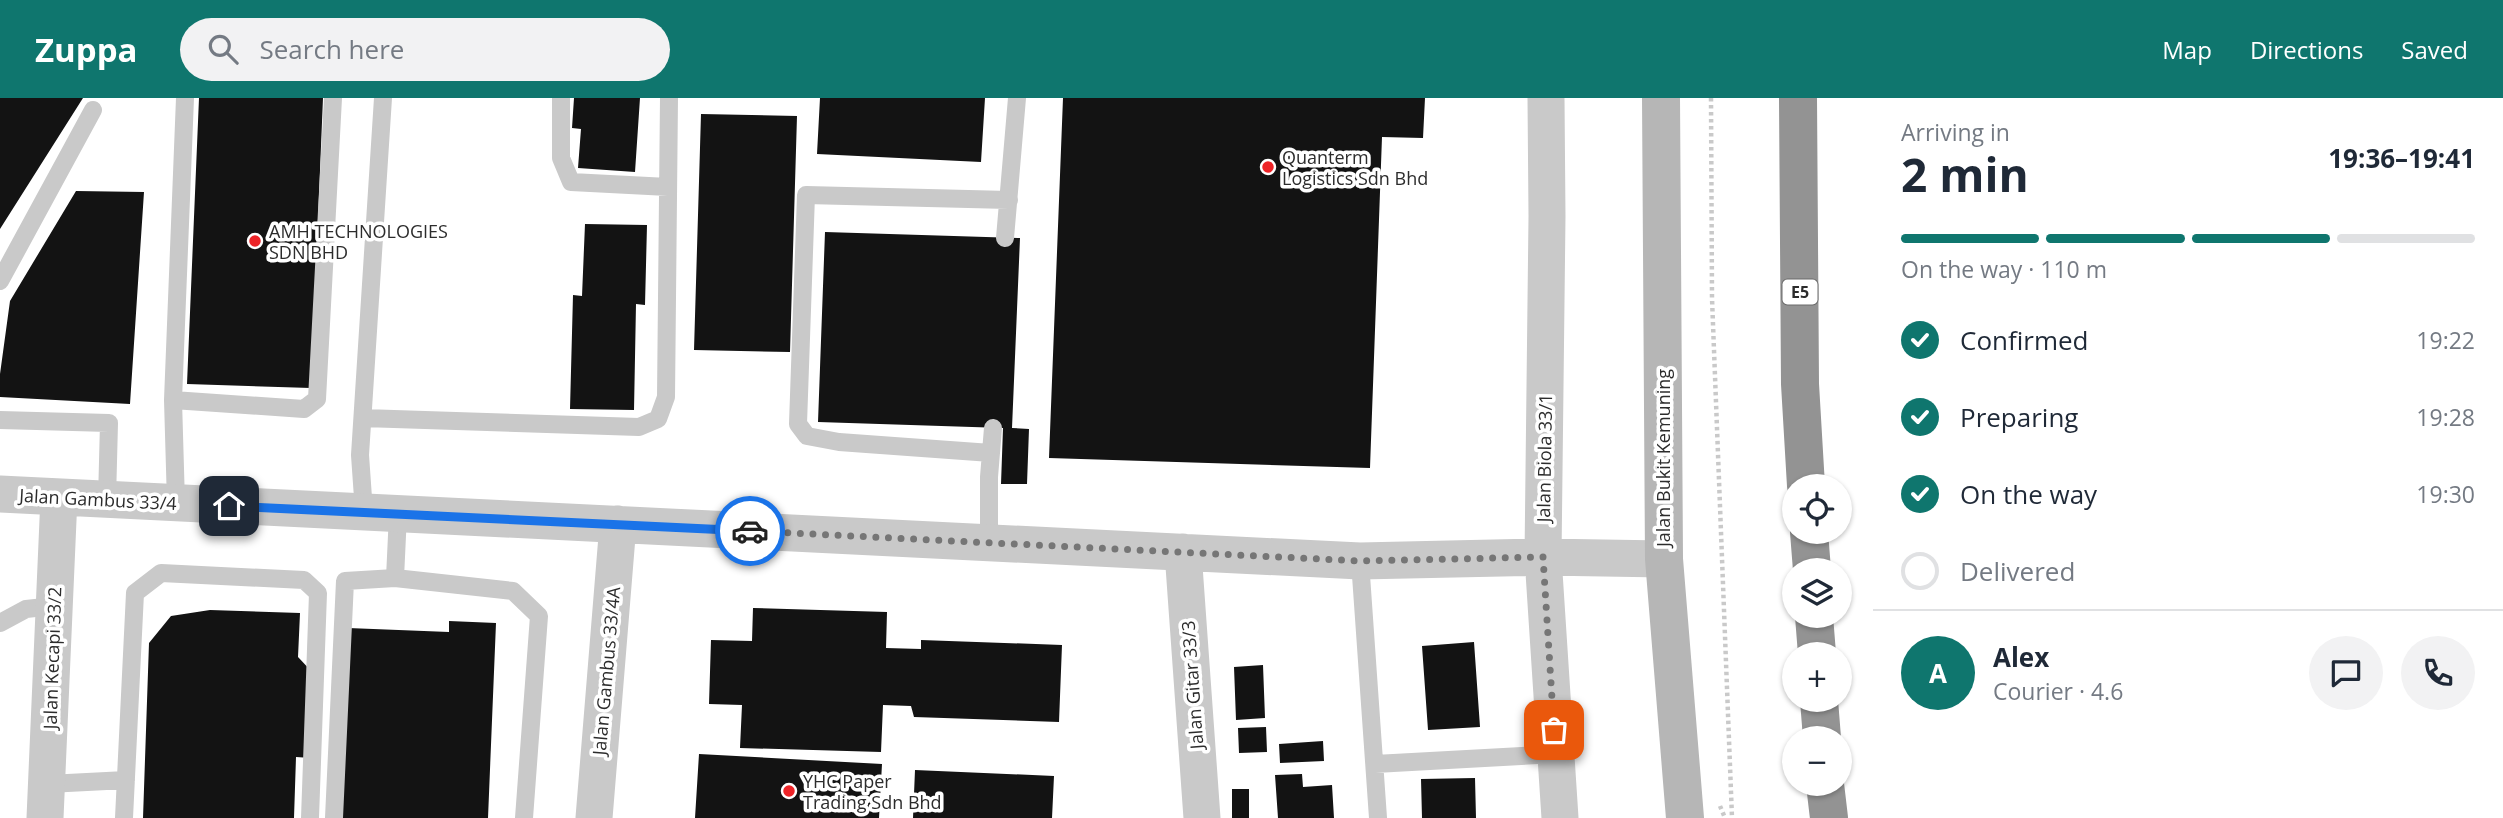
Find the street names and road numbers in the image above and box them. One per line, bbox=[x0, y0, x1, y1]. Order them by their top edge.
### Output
road number: E5 bbox=[1783, 280, 1818, 304]
street label: Jalan Bukit Kemuning bbox=[1651, 369, 1675, 549]
street label: Jalan Biola 33/1 bbox=[1531, 393, 1557, 525]
street label: Jalan Gambus 33/4 bbox=[17, 483, 177, 515]
street label: Jalan Gambus 33/4A bbox=[587, 585, 625, 758]
street label: Jalan Kecapi 33/2 bbox=[37, 586, 66, 732]
street label: Jalan Gitar 33/3 bbox=[1176, 620, 1209, 752]

